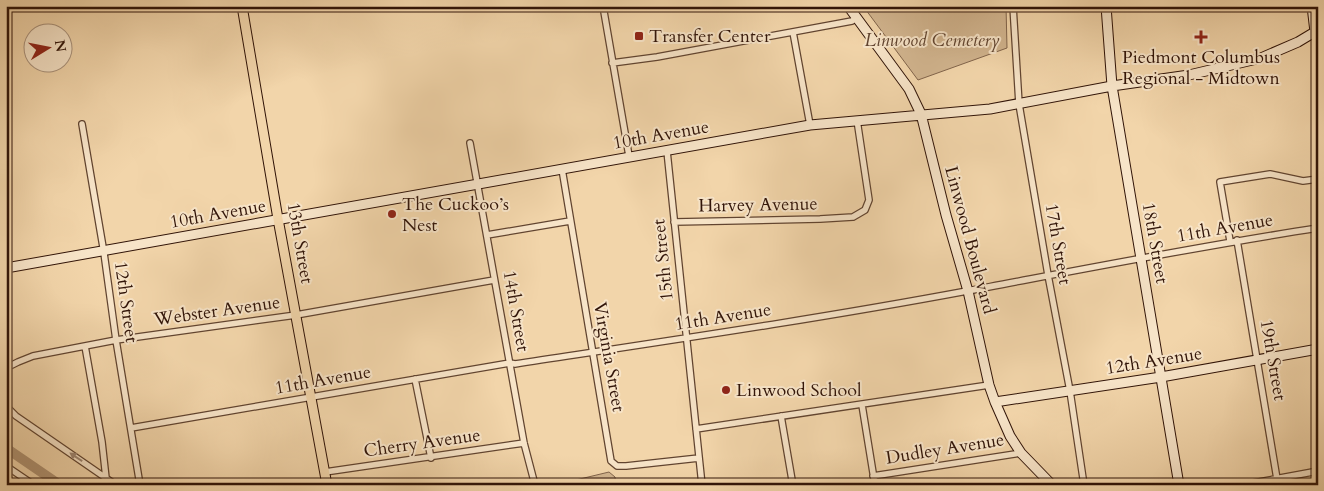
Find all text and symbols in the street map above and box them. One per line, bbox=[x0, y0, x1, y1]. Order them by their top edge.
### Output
north arrow bbox=[22, 22, 72, 72]
place label: Transfer Center bbox=[649, 24, 771, 49]
park label: Linwood Cemetery bbox=[865, 28, 1000, 53]
marker: Transfer Center bbox=[633, 30, 645, 42]
marker: Piedmont Columbus Regional - Midtown bbox=[1194, 30, 1208, 44]
text: N bbox=[50, 38, 71, 53]
place label: Piedmont Columbus Regional - Midtown bbox=[1122, 45, 1281, 91]
street label: 10th Avenue bbox=[611, 114, 711, 156]
street label: Linwood Boulevard bbox=[938, 163, 1002, 317]
street label: Harvey Avenue bbox=[698, 191, 818, 219]
place label: The Cuckoo’s Nest bbox=[402, 192, 509, 238]
street label: 10th Avenue bbox=[168, 193, 268, 235]
street label: 13th Street bbox=[281, 200, 319, 286]
street label: 18th Street bbox=[1136, 200, 1174, 286]
street label: 17th Street bbox=[1039, 201, 1077, 287]
street label: 11th Avenue bbox=[1175, 207, 1275, 249]
marker: The Cuckoo’s Nest bbox=[386, 208, 398, 220]
street label: 15th Street bbox=[646, 218, 680, 302]
street label: 12th Street bbox=[108, 260, 144, 345]
street label: 14th Street bbox=[497, 268, 535, 354]
street label: Webster Avenue bbox=[151, 290, 282, 332]
street label: 11th Avenue bbox=[673, 297, 773, 337]
street label: Virginia Street bbox=[587, 300, 631, 414]
street label: 19th Street bbox=[1254, 317, 1292, 403]
street label: 12th Avenue bbox=[1104, 341, 1204, 381]
street label: 11th Avenue bbox=[273, 359, 373, 401]
place label: Linwood School bbox=[736, 378, 862, 403]
marker: Linwood School bbox=[720, 384, 732, 396]
street label: Cherry Avenue bbox=[362, 422, 482, 464]
street label: Dudley Avenue bbox=[884, 427, 1006, 471]
one-way arrow bbox=[69, 452, 82, 462]

